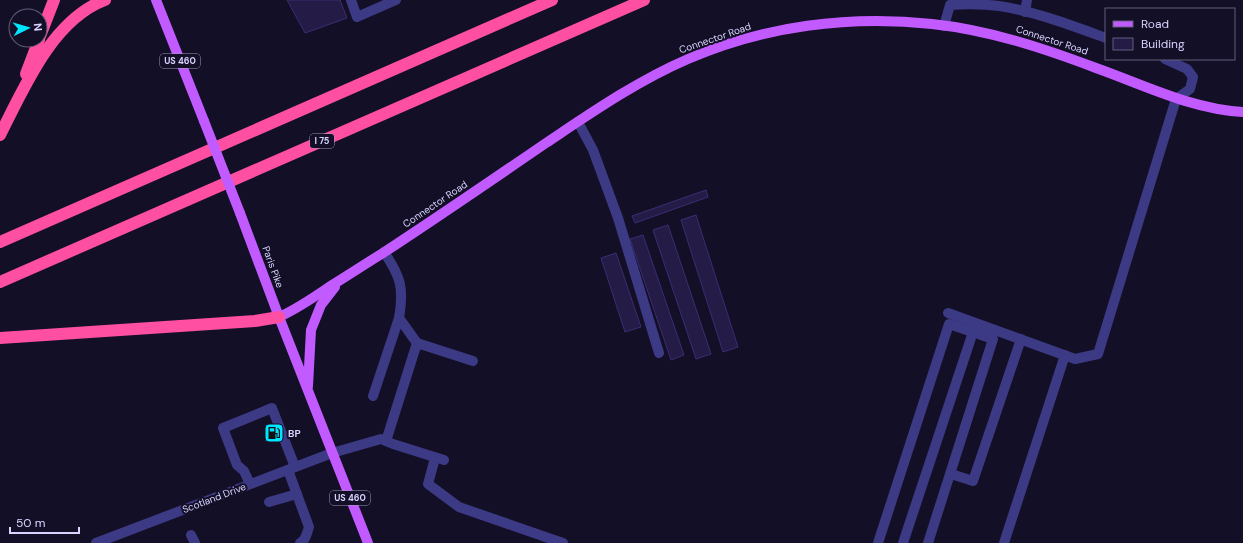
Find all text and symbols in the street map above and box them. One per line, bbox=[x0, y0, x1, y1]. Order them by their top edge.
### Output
north arrow bbox=[8, 8, 48, 48]
legend bbox=[1105, 8, 1235, 60]
text: Road bbox=[1141, 16, 1169, 32]
street label: Connector Road bbox=[677, 20, 753, 56]
street label: Connector Road bbox=[1014, 22, 1090, 58]
text: N bbox=[31, 23, 45, 32]
text: Building bbox=[1141, 36, 1185, 52]
road number: US 460 bbox=[160, 54, 200, 68]
road number: I 75 bbox=[310, 134, 334, 148]
street label: Connector Road bbox=[400, 178, 470, 230]
street label: Paris Pike bbox=[259, 244, 287, 290]
fuel station icon: BP bbox=[263, 422, 285, 444]
place label: BP bbox=[288, 427, 301, 440]
street label: Scotland Drive bbox=[180, 480, 248, 516]
road number: US 460 bbox=[330, 491, 370, 505]
scale bar bbox=[10, 509, 79, 535]
text: 50 m bbox=[16, 515, 45, 531]

